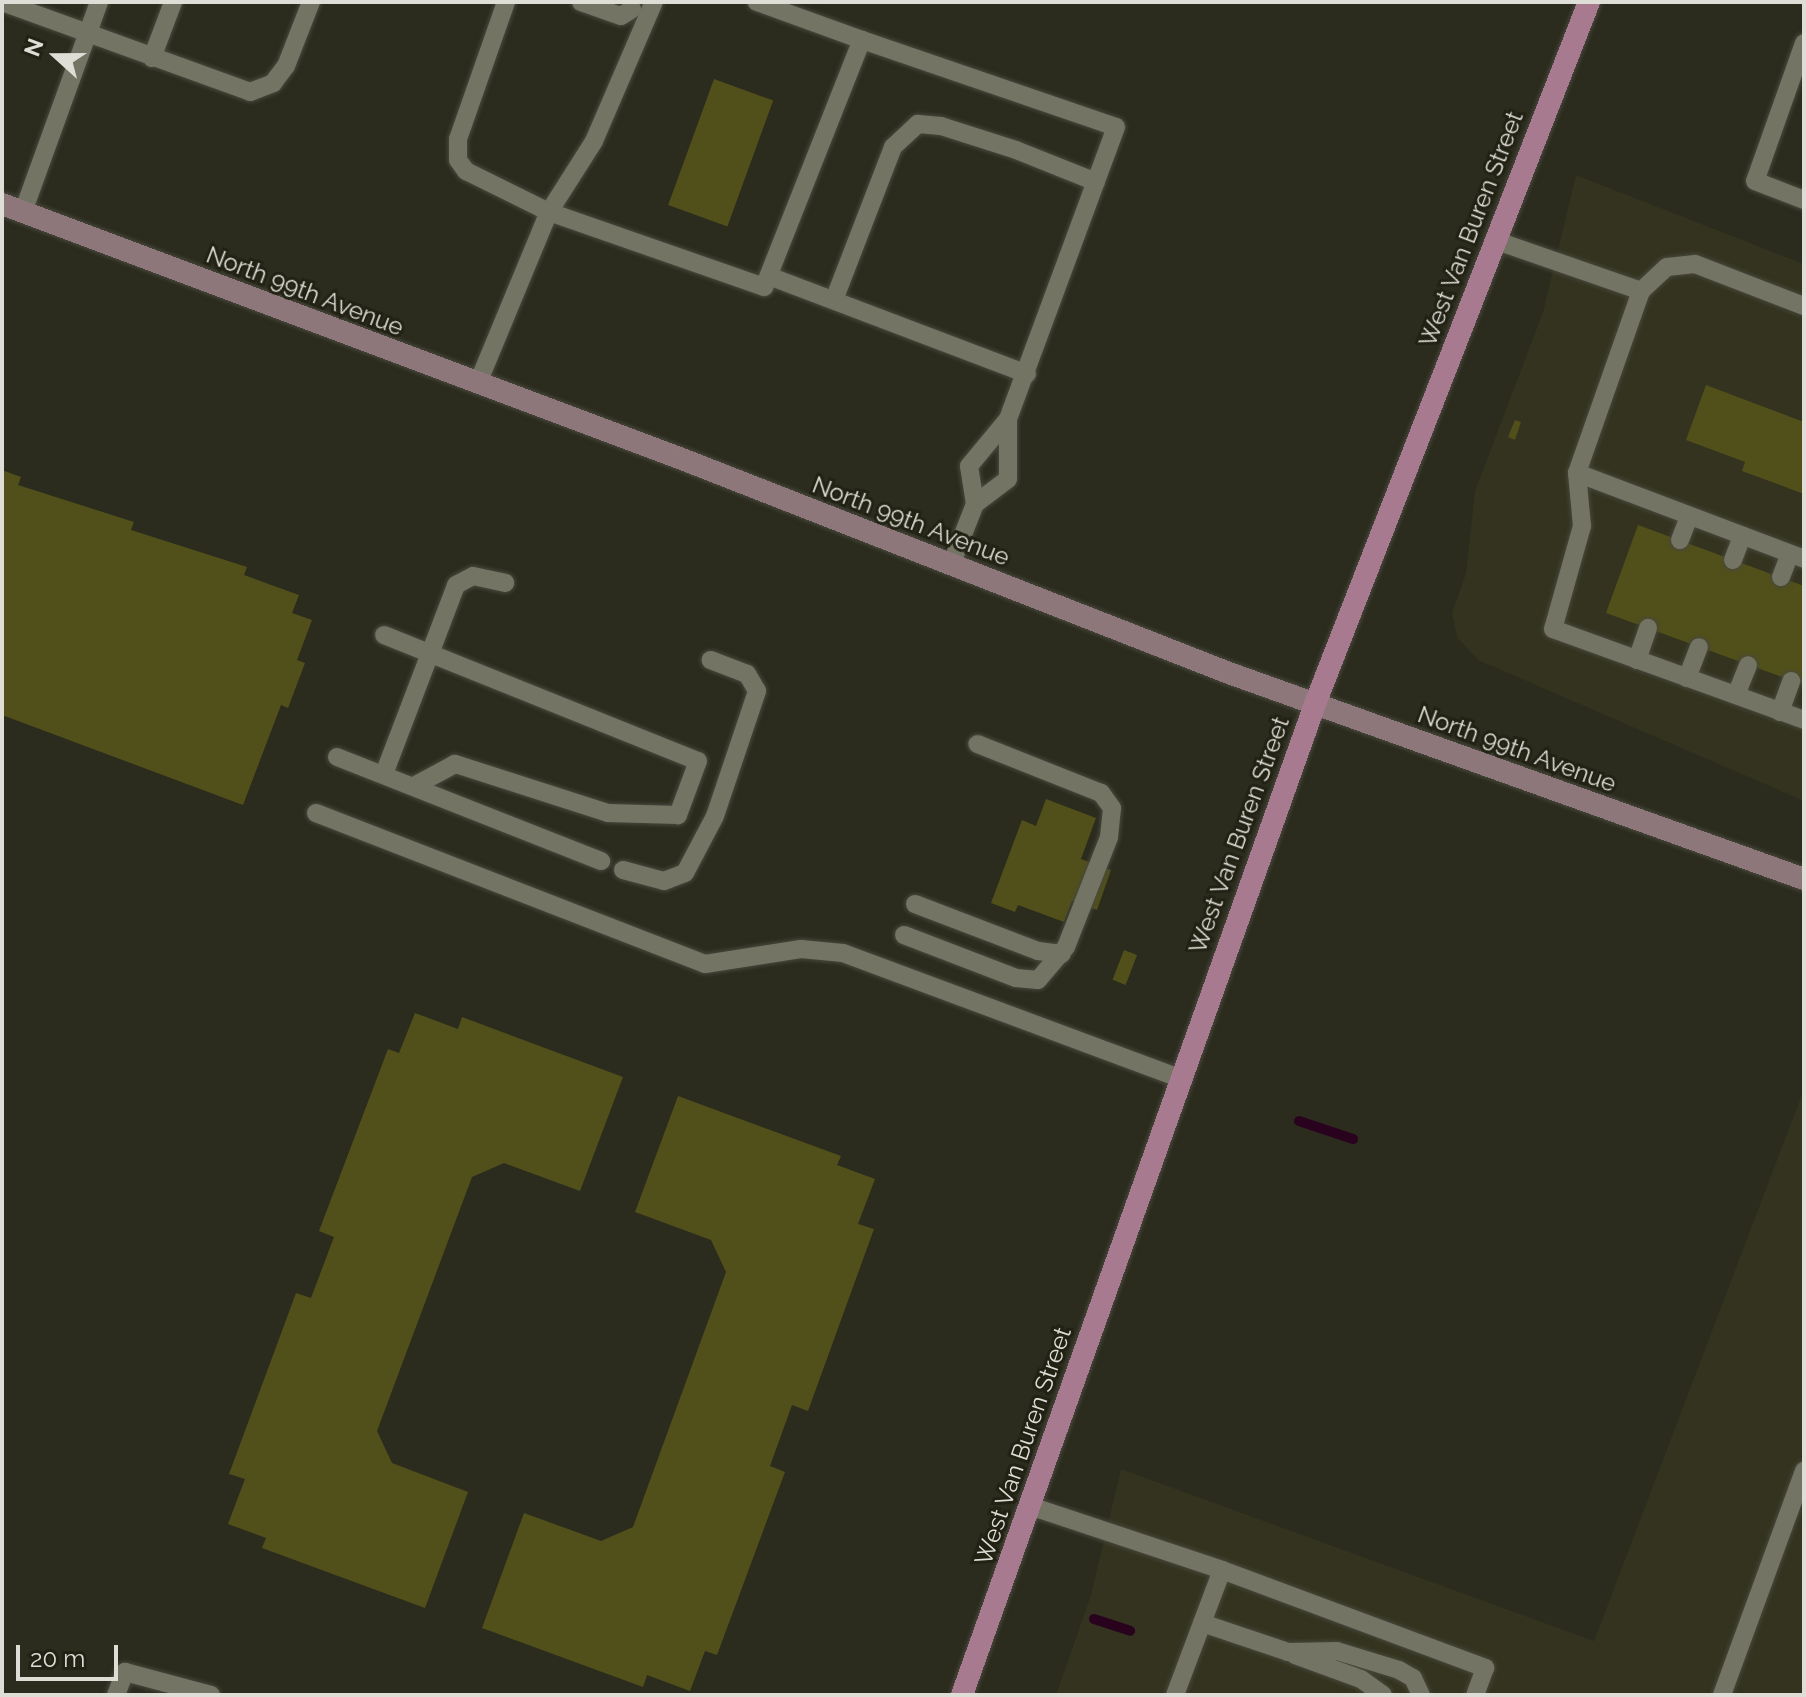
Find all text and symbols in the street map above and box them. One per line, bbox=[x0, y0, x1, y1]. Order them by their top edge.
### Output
north arrow bbox=[16, 16, 96, 96]
text: N bbox=[18, 35, 49, 60]
street label: West Van Buren Street bbox=[1413, 107, 1529, 351]
street label: North 99th Avenue bbox=[202, 240, 408, 342]
street label: North 99th Avenue bbox=[808, 470, 1014, 572]
street label: North 99th Avenue bbox=[1414, 700, 1620, 798]
street label: West Van Buren Street bbox=[1183, 712, 1295, 958]
street label: West Van Buren Street bbox=[969, 1323, 1077, 1569]
scale bar bbox=[20, 1629, 122, 1679]
text: 20 m bbox=[30, 1644, 85, 1673]

